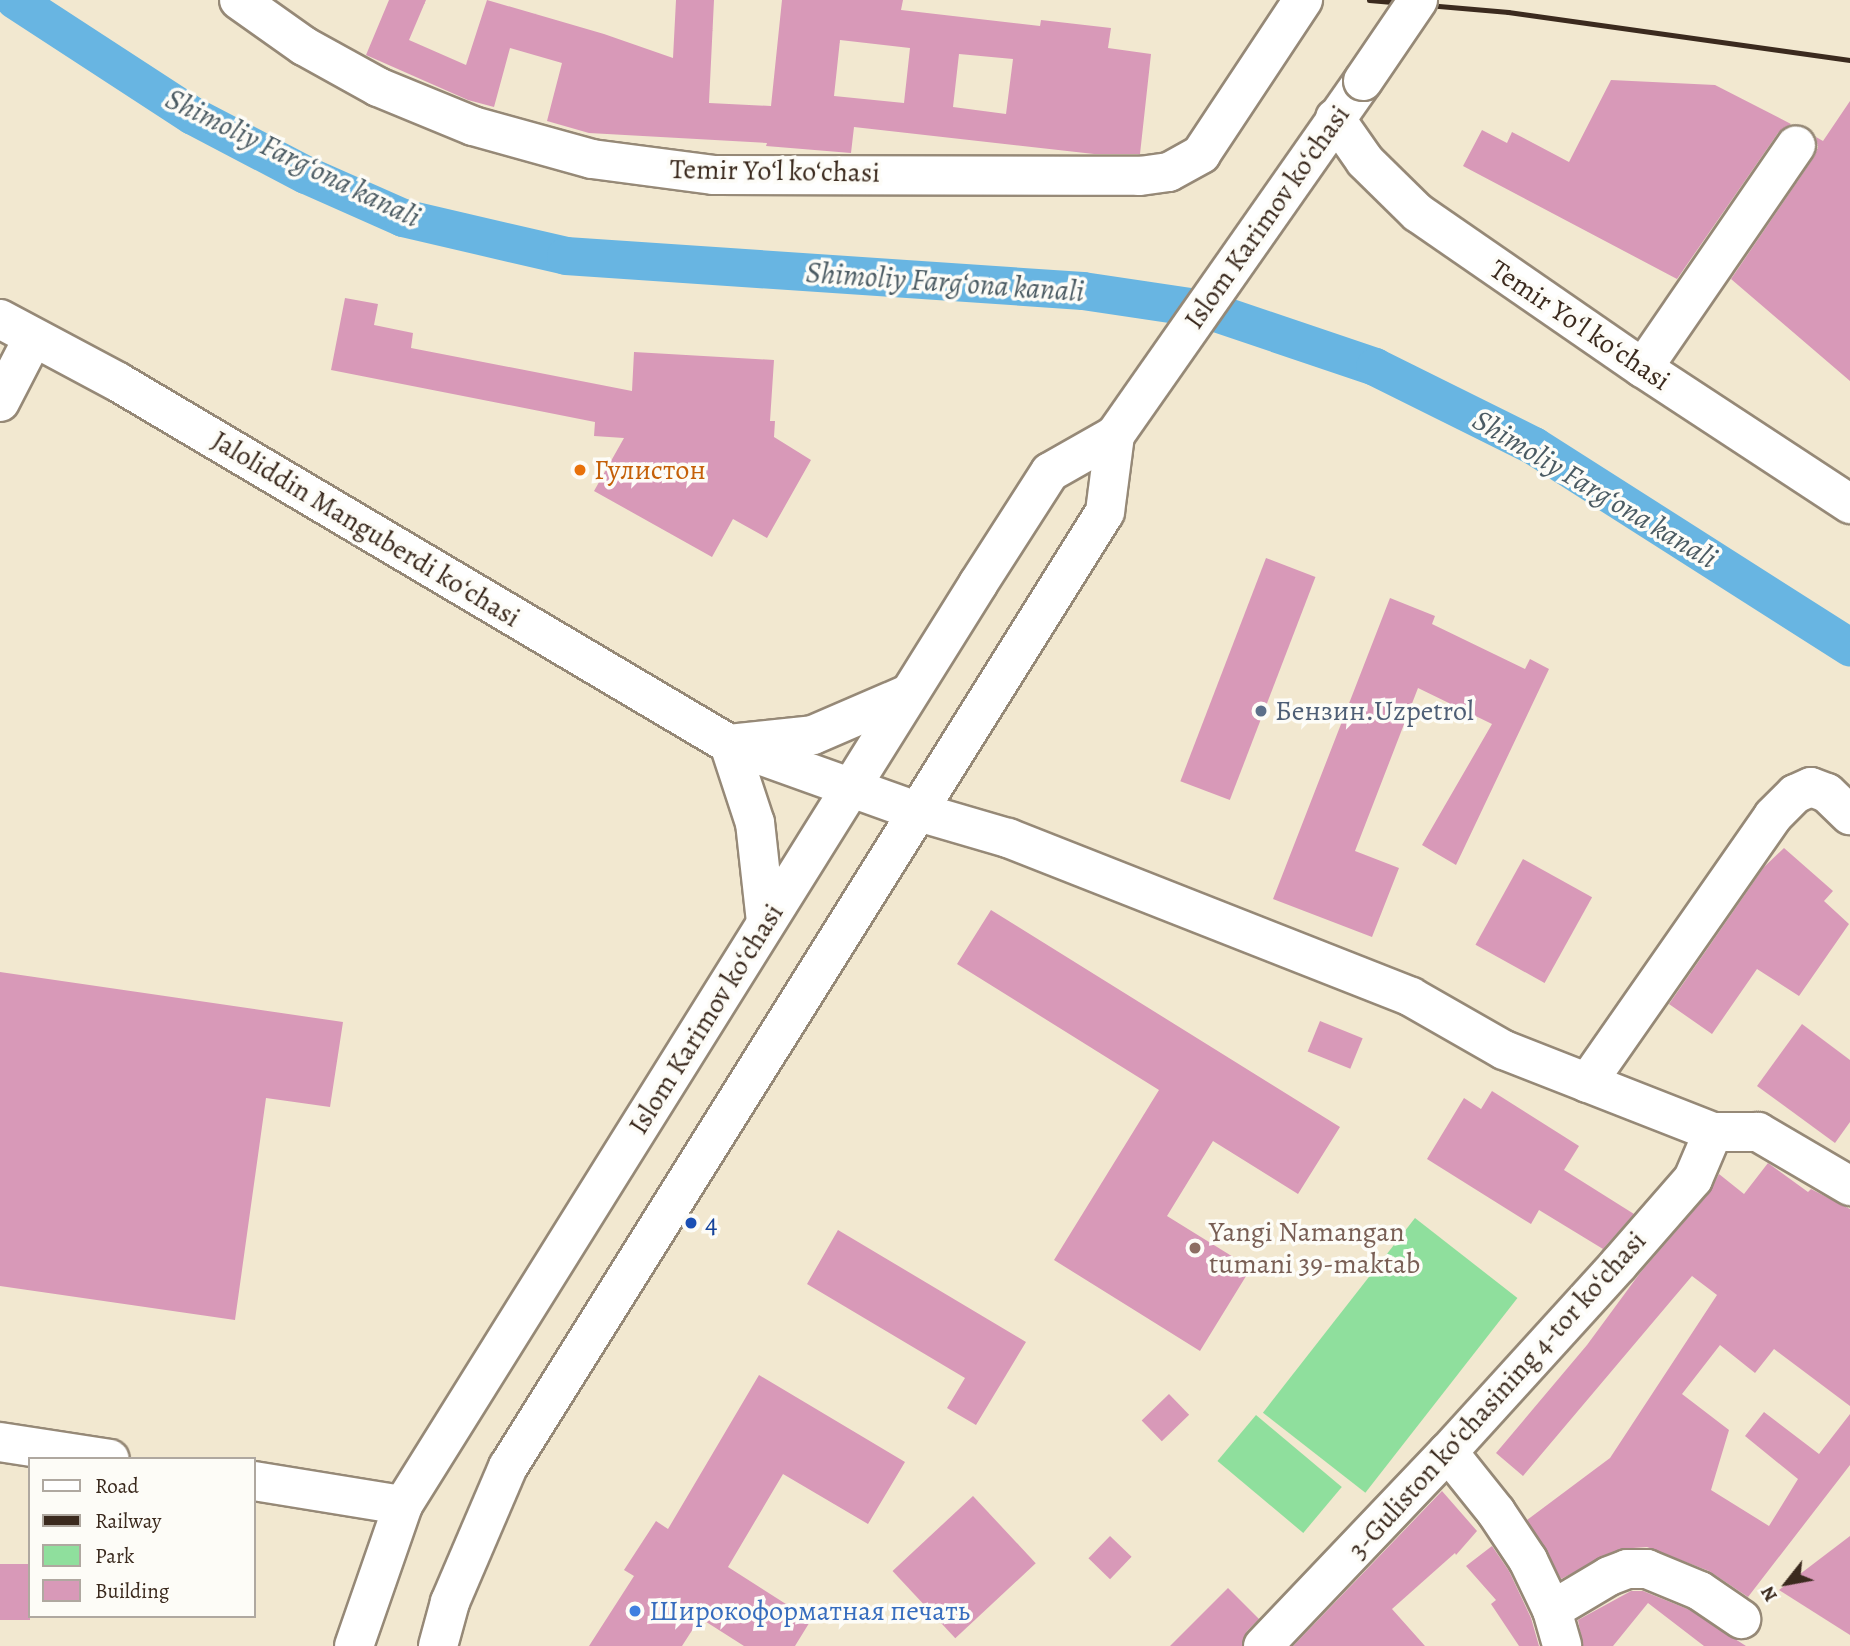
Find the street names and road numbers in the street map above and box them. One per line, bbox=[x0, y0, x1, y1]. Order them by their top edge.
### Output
street label: Islom Karimov koʻchasi bbox=[1177, 99, 1357, 335]
street label: Temir Yoʻl koʻchasi bbox=[670, 152, 880, 190]
street label: Temir Yoʻl koʻchasi bbox=[1484, 252, 1676, 398]
street label: Jaloliddin Manguberdi koʻchasi bbox=[206, 424, 526, 634]
street label: Islom Karimov koʻchasi bbox=[621, 898, 791, 1140]
street label: 3-Guliston koʻchasining 4-tor koʻchasi bbox=[1341, 1224, 1653, 1566]

